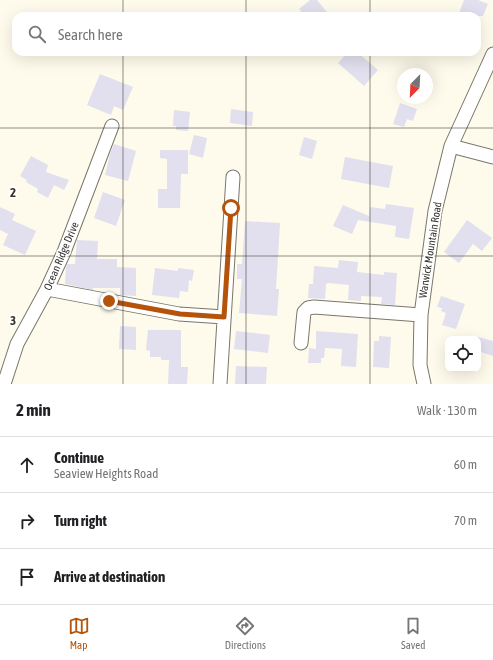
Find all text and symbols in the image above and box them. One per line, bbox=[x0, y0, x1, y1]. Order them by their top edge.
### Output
search box bbox=[12, 12, 481, 56]
icon: search bbox=[26, 23, 48, 45]
text: Search here bbox=[58, 26, 123, 43]
north arrow bbox=[397, 68, 433, 104]
text: 2 bbox=[10, 185, 16, 200]
route start bbox=[222, 199, 240, 217]
street label: Warwick Mountain Road bbox=[416, 201, 444, 299]
street label: Ocean Ridge Drive bbox=[41, 220, 81, 292]
route end bbox=[100, 292, 118, 310]
text: 3 bbox=[10, 313, 16, 328]
map controls bbox=[445, 336, 481, 372]
button: locate bbox=[445, 336, 481, 372]
text: 2 min bbox=[16, 400, 51, 420]
text: Walk · 130 m bbox=[417, 403, 477, 418]
text: Continue bbox=[54, 449, 104, 466]
icon: ahead bbox=[16, 454, 38, 476]
text: 60 m bbox=[454, 457, 477, 472]
text: Seaview Heights Road bbox=[54, 466, 158, 481]
icon: right bbox=[16, 510, 38, 532]
text: Turn right bbox=[54, 512, 107, 529]
text: 70 m bbox=[454, 513, 477, 528]
icon: arrive bbox=[16, 566, 38, 588]
text: Arrive at destination bbox=[54, 568, 165, 585]
tab: Map bbox=[68, 615, 90, 651]
tab: Directions bbox=[225, 615, 266, 651]
tab: Saved bbox=[401, 615, 425, 651]

